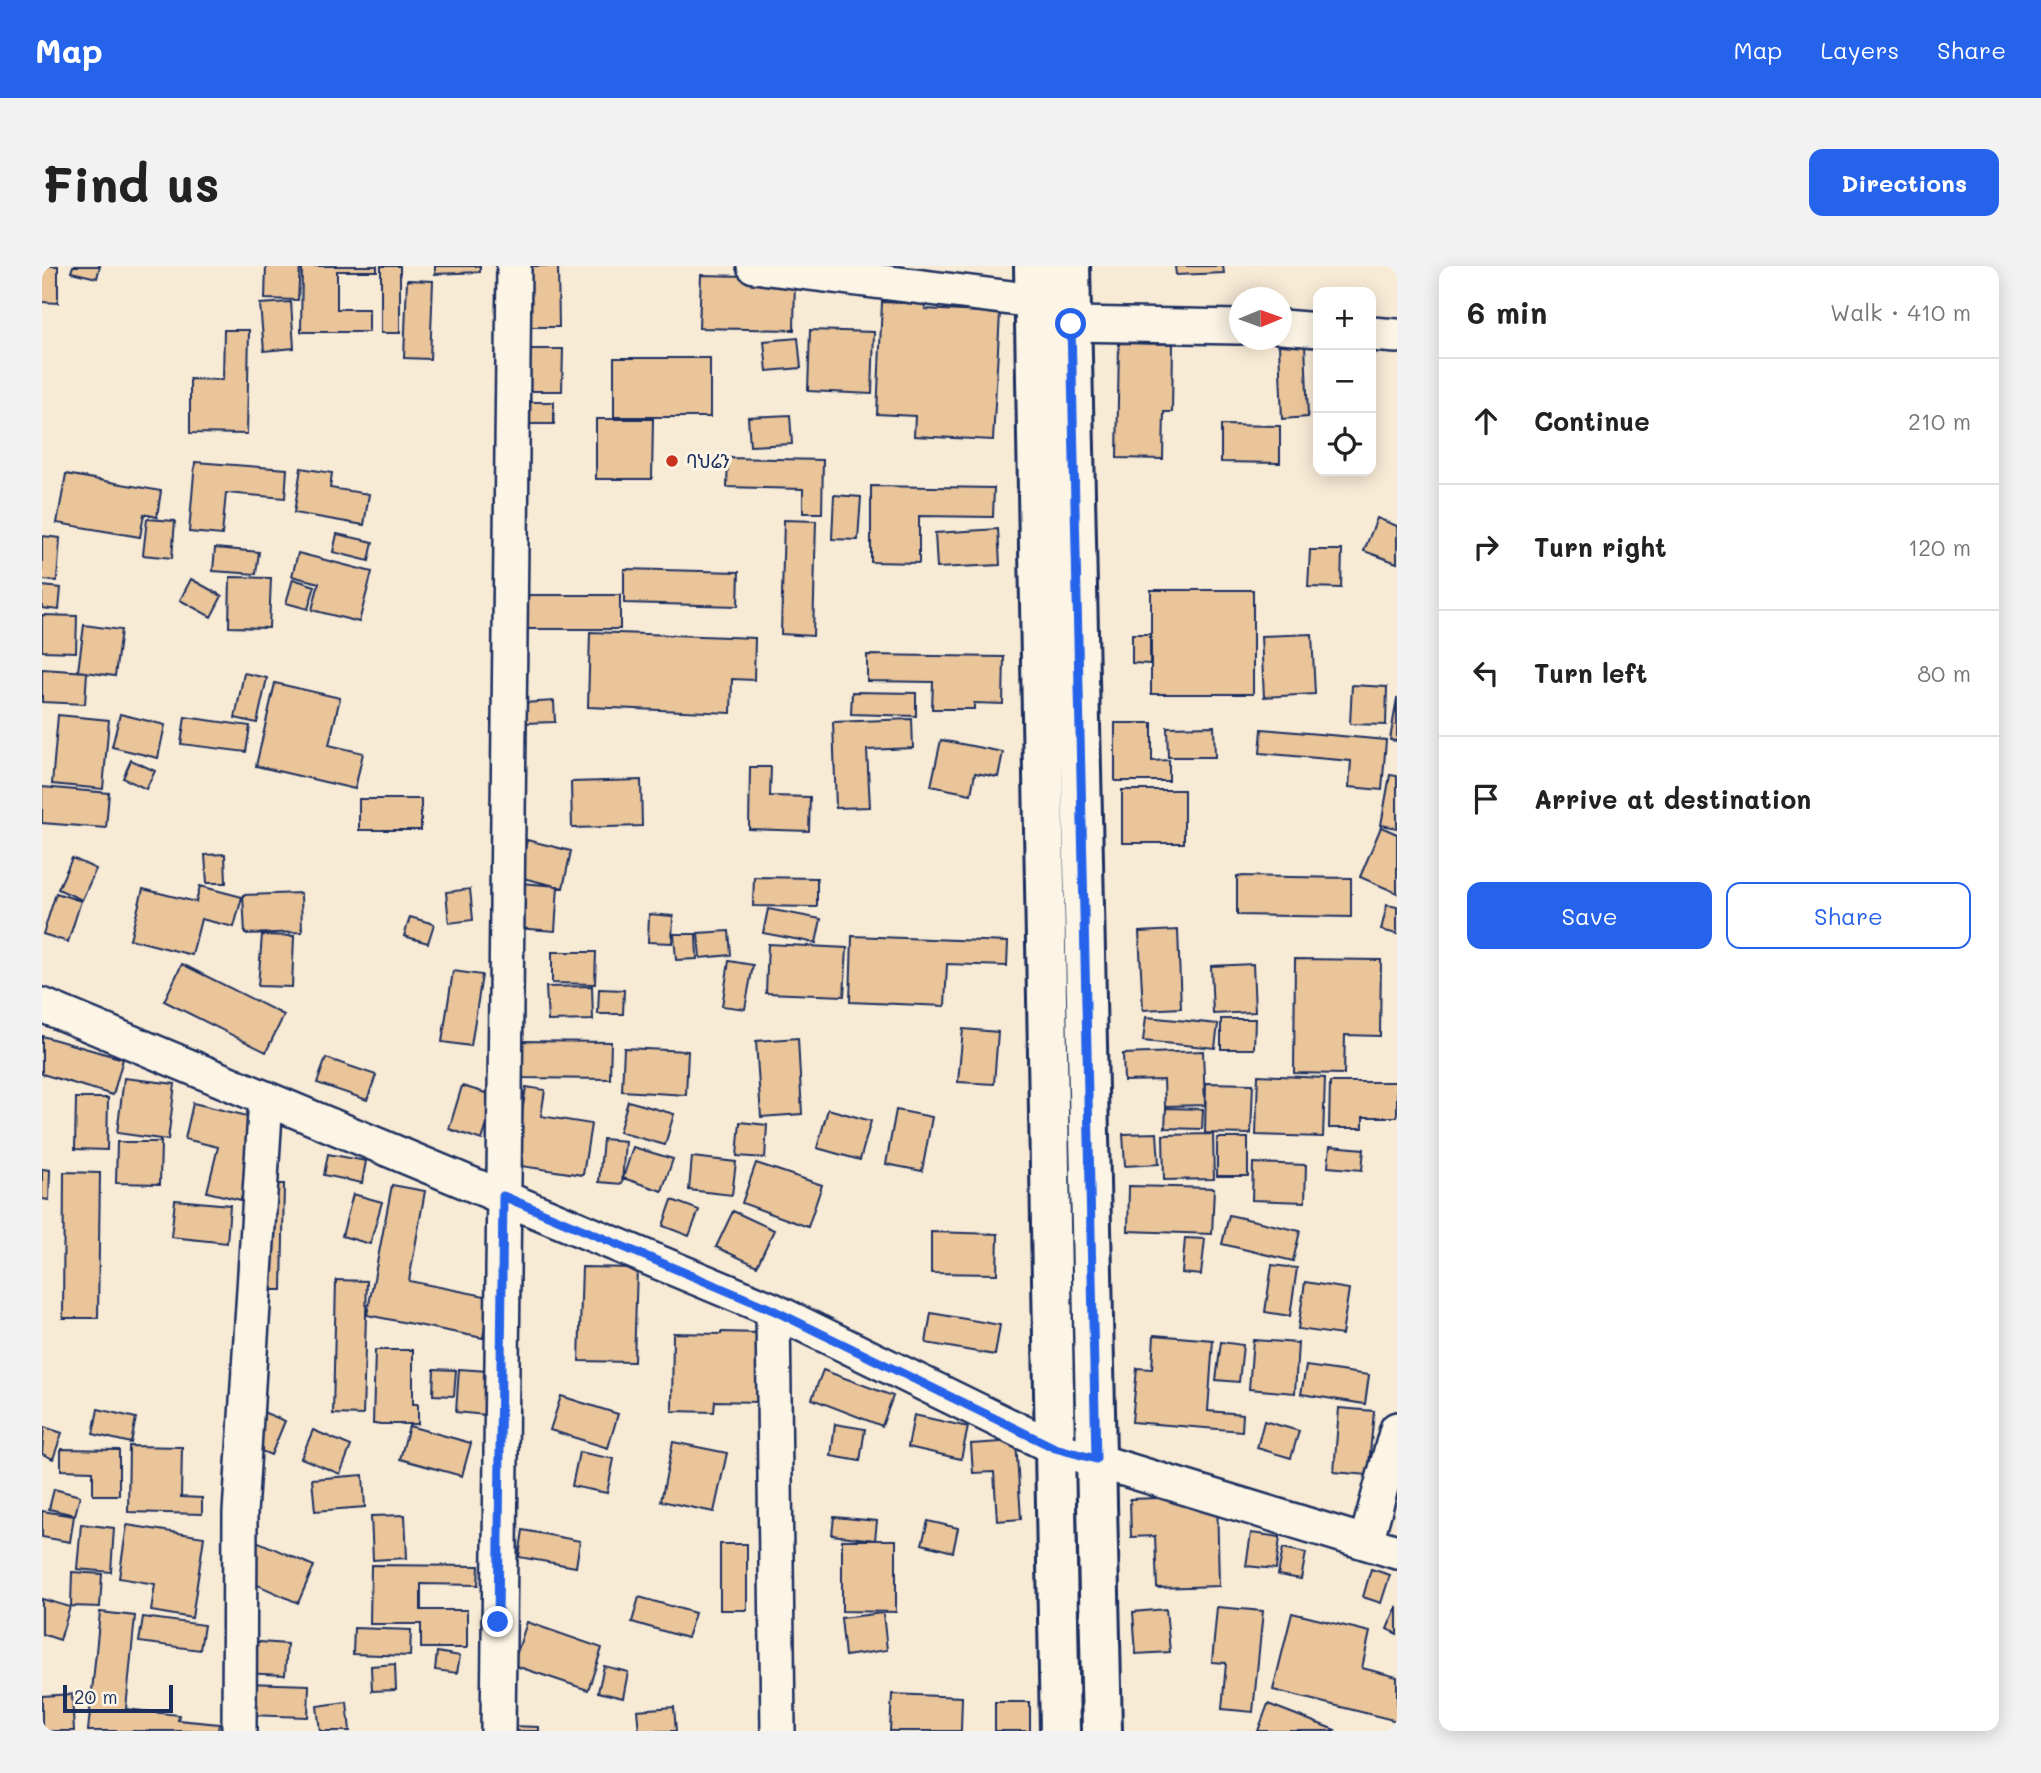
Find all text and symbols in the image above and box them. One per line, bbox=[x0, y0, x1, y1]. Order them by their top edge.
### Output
text: Map bbox=[35, 28, 103, 71]
text: Map bbox=[1734, 34, 1782, 65]
text: Layers bbox=[1820, 34, 1899, 65]
text: Share bbox=[1937, 34, 2006, 65]
button: Directions bbox=[1809, 149, 1999, 216]
text: Find us bbox=[42, 151, 220, 214]
north arrow bbox=[1229, 287, 1292, 350]
map controls bbox=[1313, 287, 1376, 476]
button: + bbox=[1313, 287, 1376, 350]
text: 6 min bbox=[1467, 292, 1547, 332]
text: Walk · 410 m bbox=[1830, 297, 1971, 327]
route start bbox=[1055, 308, 1086, 339]
button: − bbox=[1313, 350, 1376, 413]
icon: ahead bbox=[1467, 402, 1505, 440]
text: Continue bbox=[1534, 404, 1650, 438]
text: 210 m bbox=[1908, 406, 1971, 436]
button: locate bbox=[1313, 413, 1376, 476]
place label: ባህሬን bbox=[686, 448, 730, 473]
marker: ባህሬን bbox=[664, 453, 680, 469]
icon: right bbox=[1467, 528, 1505, 566]
text: Turn right bbox=[1534, 530, 1667, 564]
text: 120 m bbox=[1908, 532, 1971, 562]
icon: left bbox=[1467, 654, 1505, 692]
text: Turn left bbox=[1534, 656, 1647, 690]
text: 80 m bbox=[1917, 658, 1971, 688]
icon: arrive bbox=[1467, 780, 1505, 818]
text: Arrive at destination bbox=[1534, 782, 1811, 816]
button: Save bbox=[1467, 882, 1712, 949]
button: Share bbox=[1726, 882, 1971, 949]
route end bbox=[482, 1606, 513, 1637]
scale bar bbox=[63, 1682, 173, 1714]
text: 20 m bbox=[74, 1684, 118, 1709]

